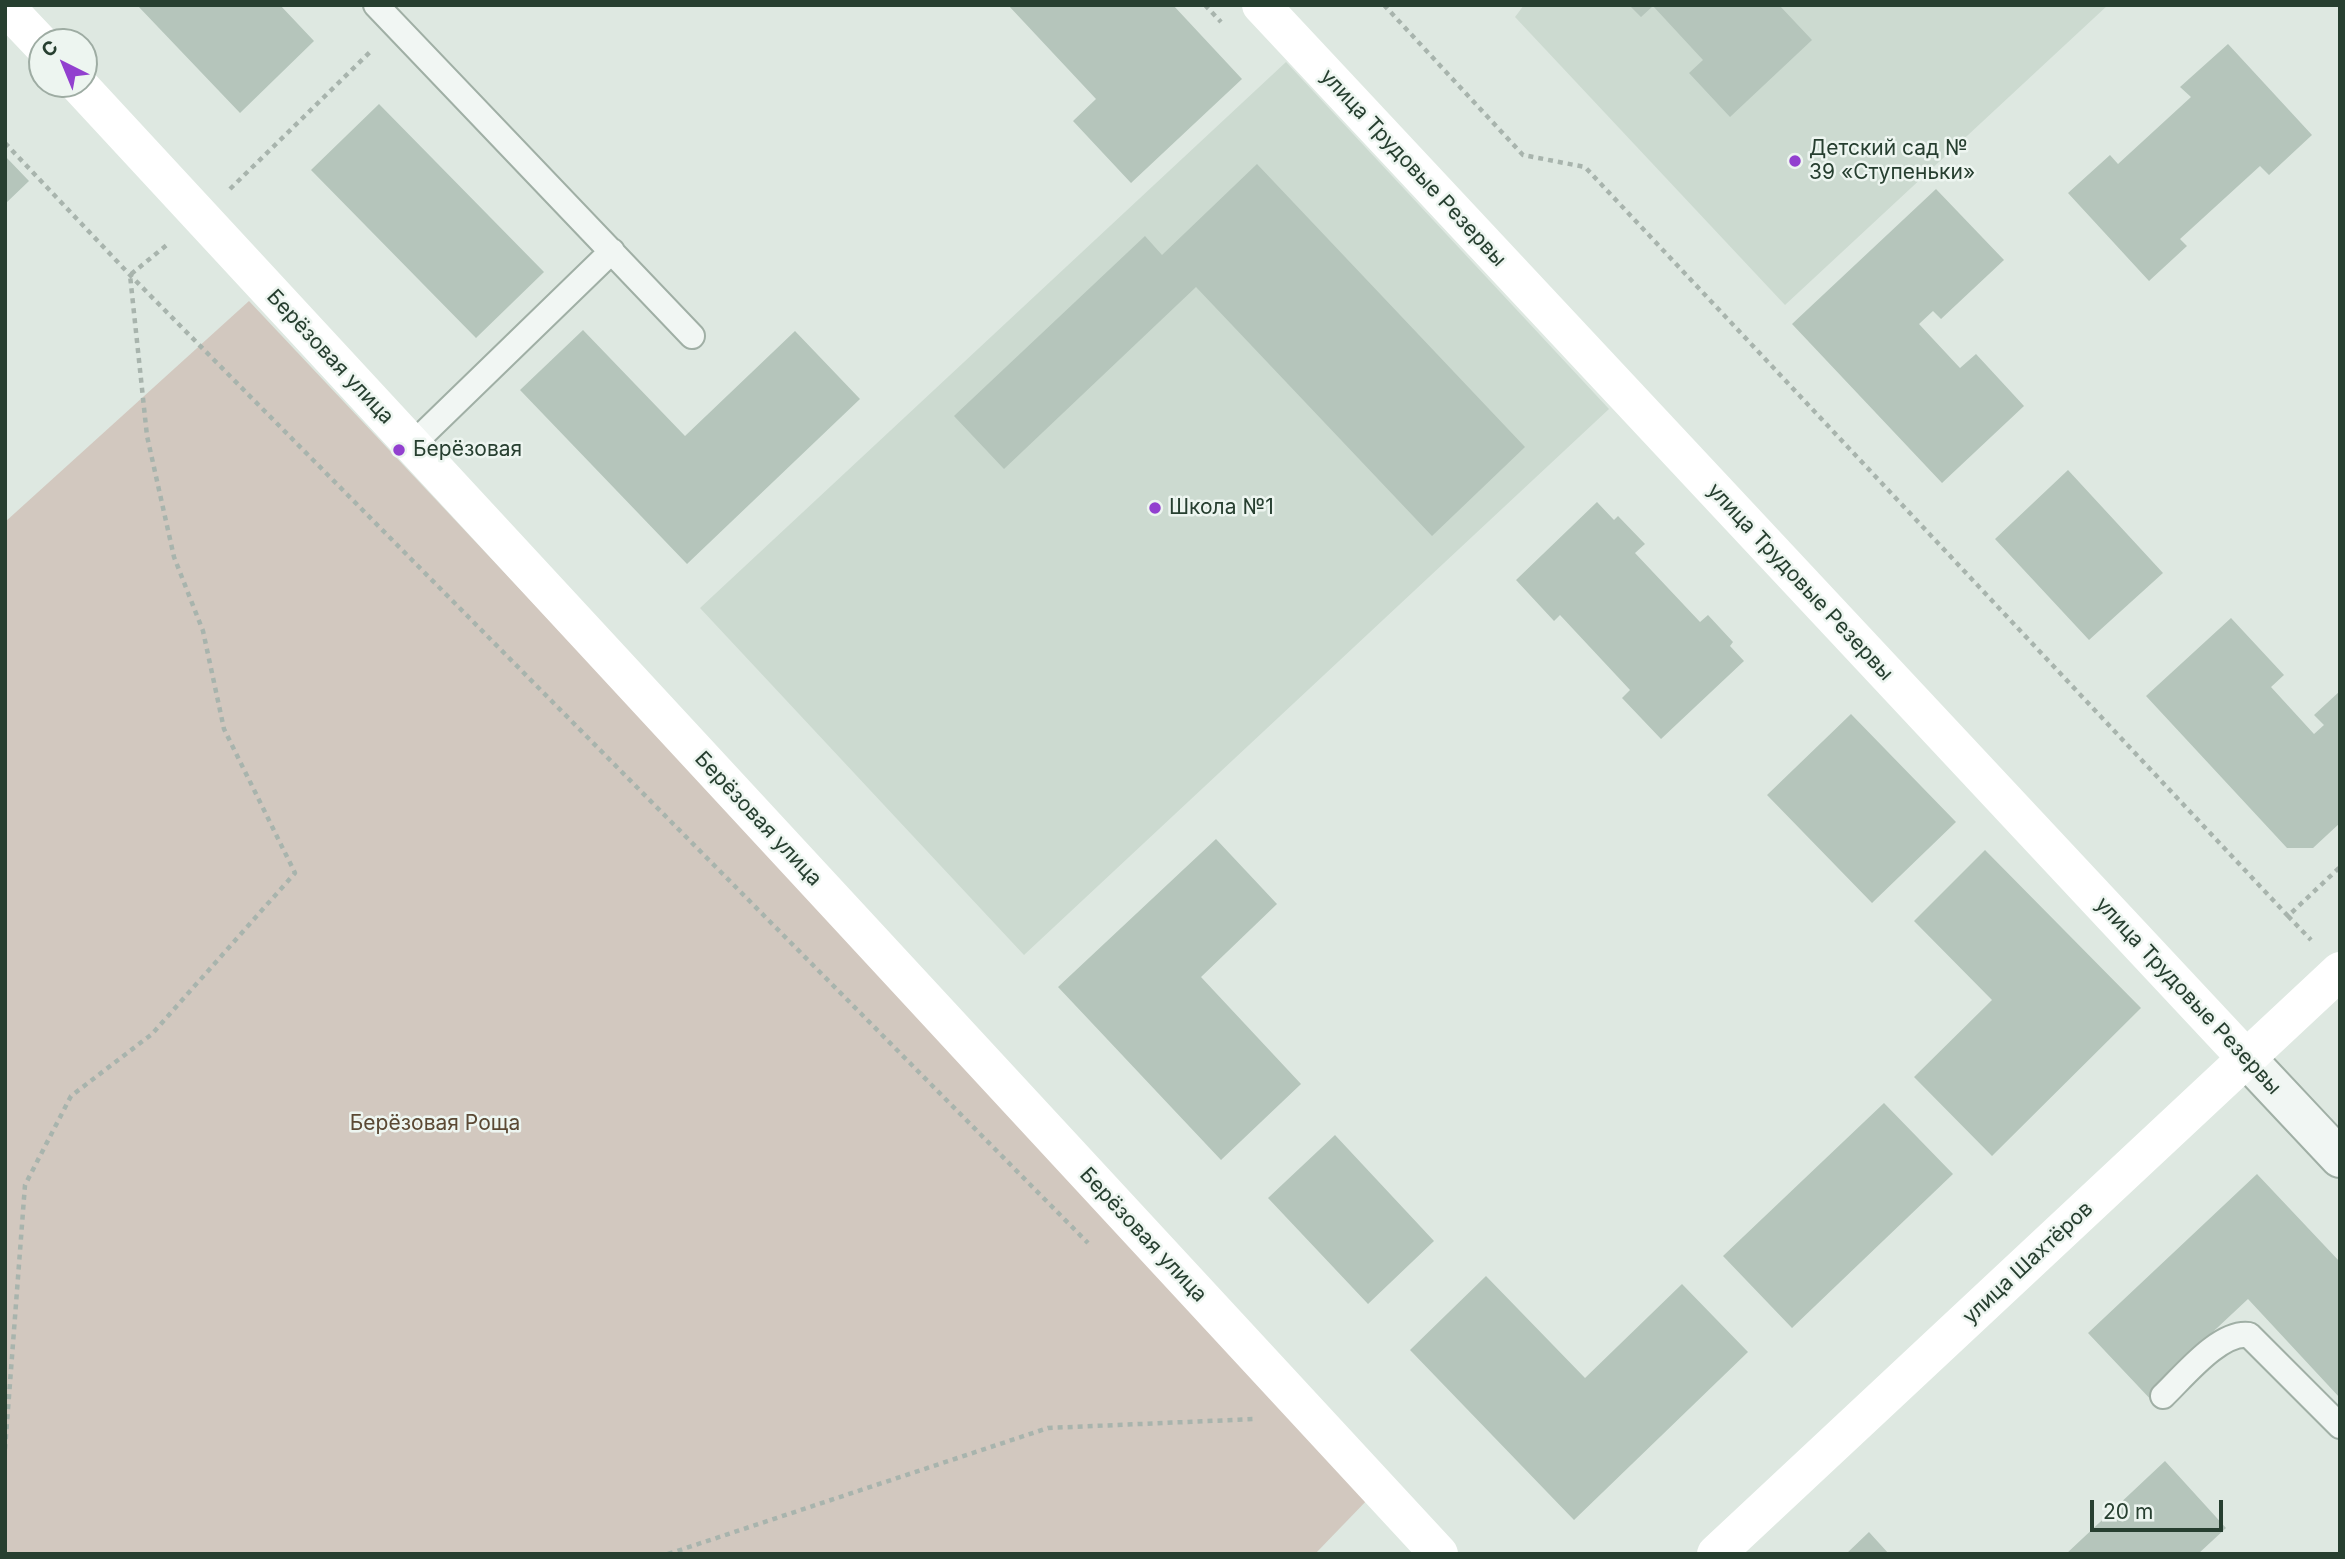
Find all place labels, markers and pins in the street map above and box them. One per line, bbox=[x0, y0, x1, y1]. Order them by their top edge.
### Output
place label: Детский сад № 39 «Ступеньки» bbox=[1809, 136, 1975, 186]
marker: Детский сад № 39 «Ступеньки» bbox=[1787, 153, 1803, 169]
place label: Берёзовая bbox=[413, 437, 522, 463]
marker: Берёзовая bbox=[391, 442, 407, 458]
place label: Школа №1 bbox=[1169, 495, 1274, 521]
marker: Школа №1 bbox=[1147, 500, 1163, 516]

